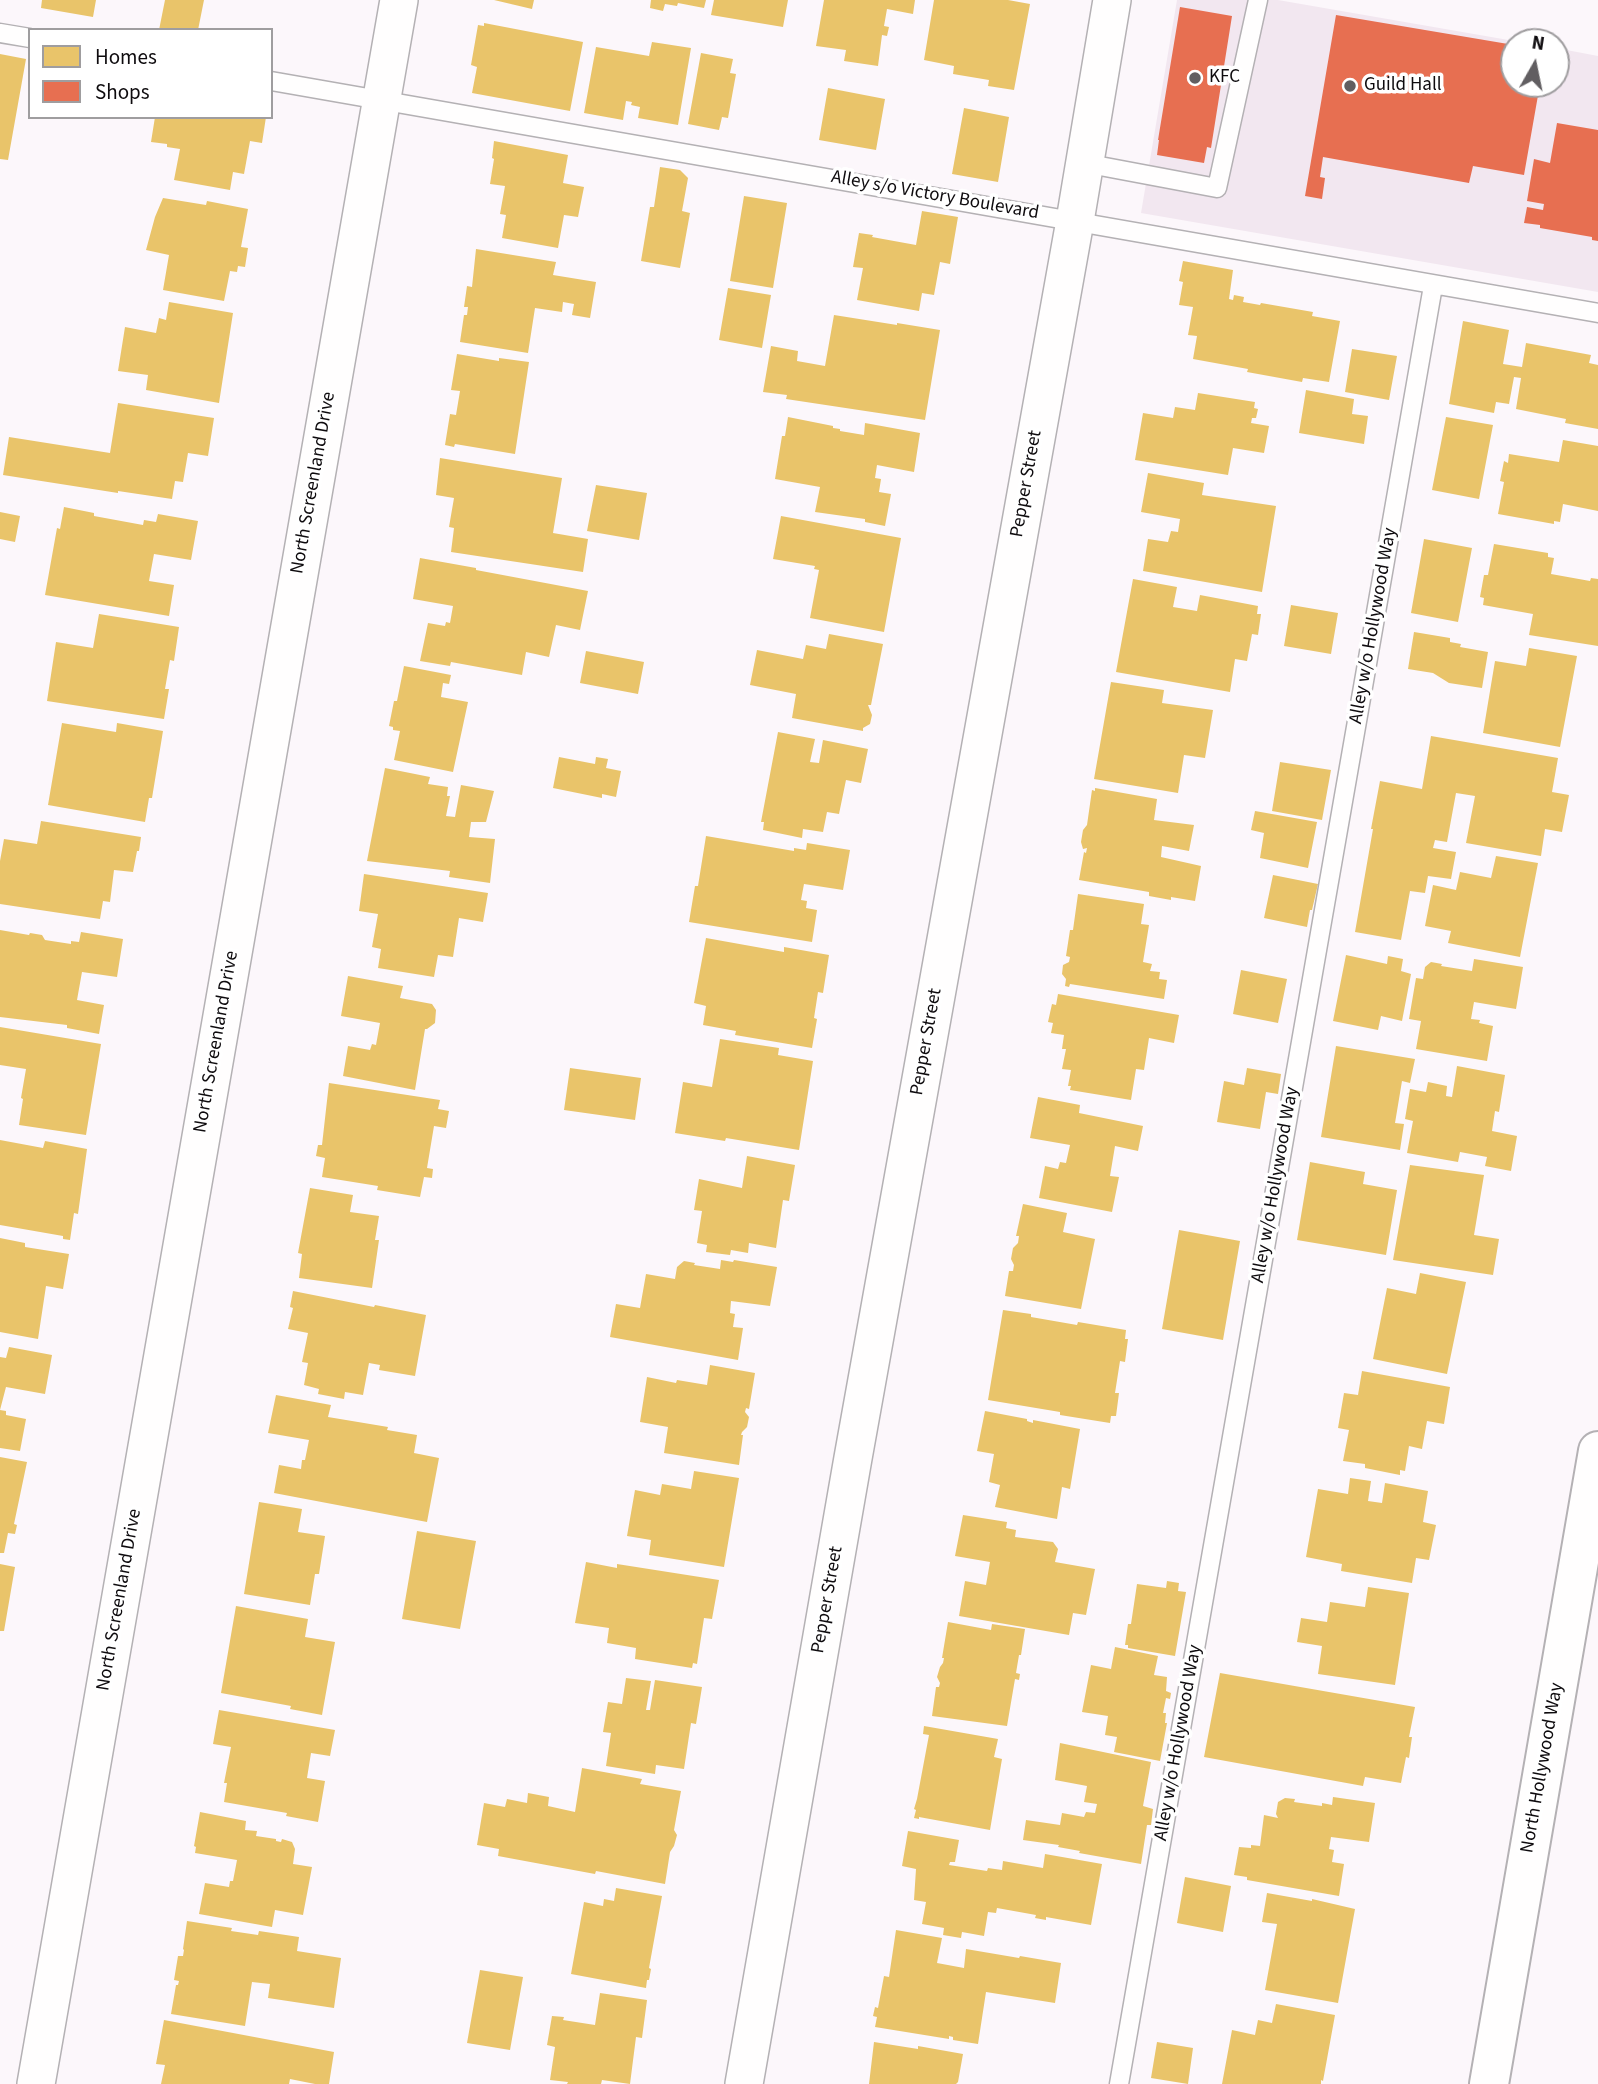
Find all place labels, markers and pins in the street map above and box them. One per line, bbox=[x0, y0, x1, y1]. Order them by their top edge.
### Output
place label: KFC bbox=[1209, 67, 1240, 89]
marker: KFC bbox=[1187, 70, 1203, 86]
place label: Guild Hall bbox=[1364, 75, 1442, 97]
marker: Guild Hall bbox=[1342, 78, 1358, 94]

